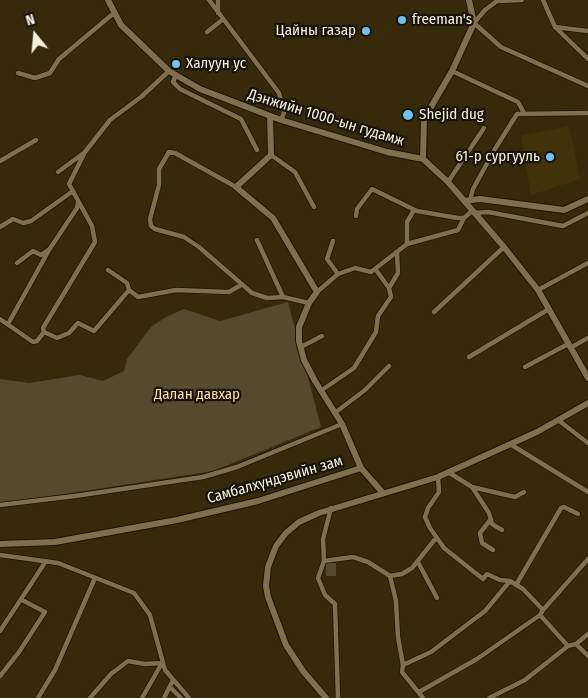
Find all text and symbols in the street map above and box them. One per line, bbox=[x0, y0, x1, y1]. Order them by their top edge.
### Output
north arrow bbox=[10, 10, 60, 60]
text: N bbox=[24, 11, 37, 30]
place label: freeman's bbox=[412, 11, 472, 29]
marker: freeman's bbox=[396, 14, 408, 26]
place label: Цайны газар bbox=[276, 22, 356, 40]
marker: Цайны газар bbox=[360, 25, 372, 37]
place label: Халуун ус bbox=[186, 55, 246, 73]
marker: Халуун ус bbox=[170, 58, 182, 70]
street label: Дэнжийн 1000-ын гудамж bbox=[246, 86, 406, 150]
place label: Shejid dug bbox=[419, 106, 484, 124]
marker: Shejid dug bbox=[401, 108, 415, 122]
place label: 61-р сургууль bbox=[456, 148, 540, 166]
marker: 61-р сургууль bbox=[544, 151, 556, 163]
park label: Далан давхар bbox=[154, 386, 240, 404]
street label: Самбалхүндэвийн зам bbox=[205, 452, 345, 508]

